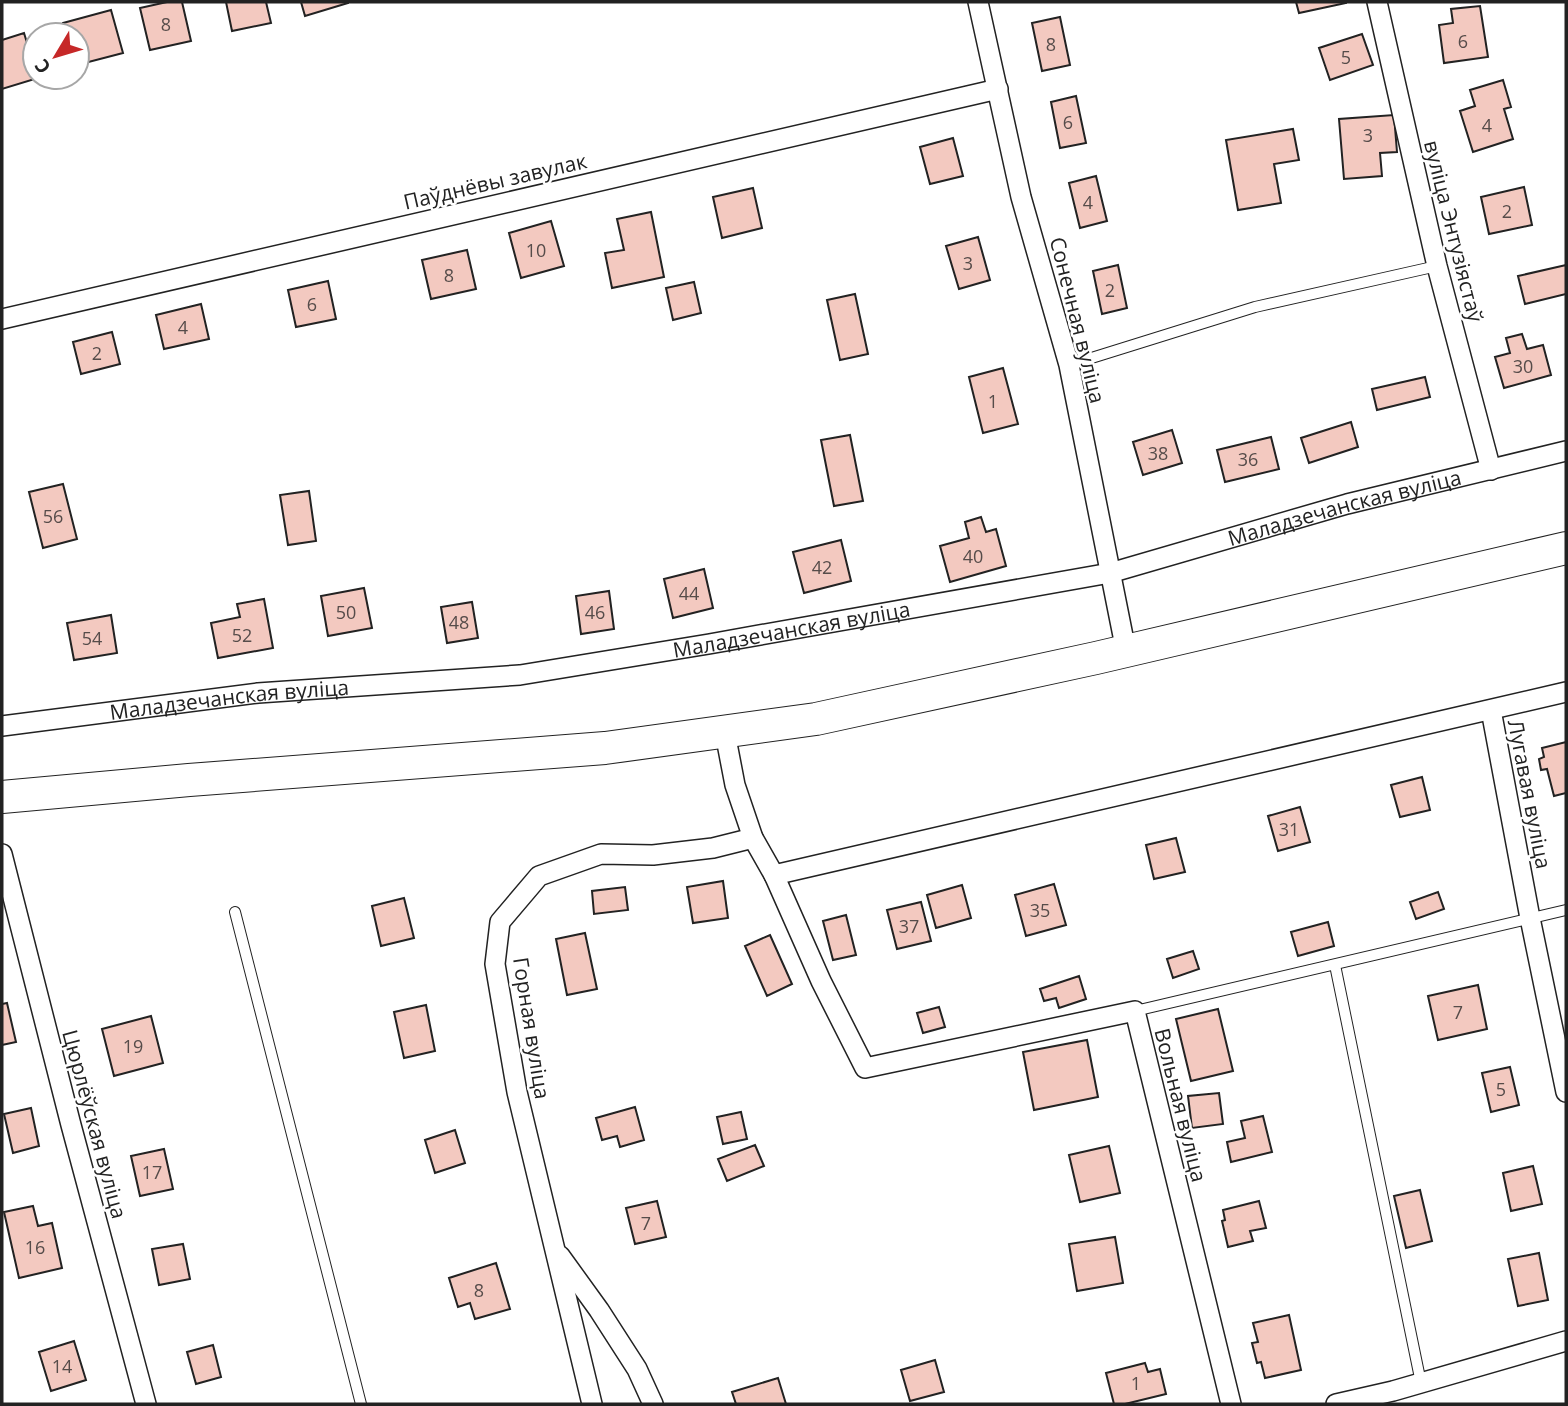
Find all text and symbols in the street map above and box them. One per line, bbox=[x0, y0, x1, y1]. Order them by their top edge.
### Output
house number: 8 bbox=[161, 12, 171, 36]
north arrow bbox=[21, 21, 91, 91]
house number: 6 bbox=[1458, 29, 1468, 53]
house number: 8 bbox=[1046, 32, 1056, 56]
house number: 5 bbox=[1341, 45, 1351, 69]
text: С bbox=[29, 54, 57, 79]
house number: 6 bbox=[1063, 110, 1073, 134]
house number: 4 bbox=[1482, 113, 1492, 137]
house number: 3 bbox=[1363, 123, 1373, 147]
street label: вуліца Энтузіястаў bbox=[1418, 137, 1490, 325]
street label: Паўднёвы завулак bbox=[401, 146, 589, 216]
house number: 4 bbox=[1083, 190, 1093, 214]
house number: 2 bbox=[1502, 199, 1512, 223]
street label: Сонечная вуліца bbox=[1044, 234, 1112, 406]
house number: 10 bbox=[526, 238, 546, 262]
house number: 3 bbox=[963, 251, 973, 275]
house number: 8 bbox=[444, 263, 454, 287]
house number: 2 bbox=[1105, 278, 1115, 302]
house number: 6 bbox=[307, 292, 317, 316]
house number: 4 bbox=[178, 315, 188, 339]
house number: 2 bbox=[92, 341, 102, 365]
house number: 30 bbox=[1513, 354, 1533, 378]
house number: 1 bbox=[988, 389, 998, 413]
house number: 38 bbox=[1148, 441, 1168, 465]
house number: 36 bbox=[1238, 447, 1258, 471]
street label: Маладзечанская вуліца bbox=[1224, 463, 1464, 552]
house number: 56 bbox=[43, 504, 63, 528]
house number: 40 bbox=[963, 544, 983, 568]
house number: 42 bbox=[812, 555, 832, 579]
house number: 44 bbox=[679, 581, 699, 605]
street label: Маладзечанская вуліца bbox=[671, 595, 912, 664]
house number: 50 bbox=[336, 600, 356, 624]
house number: 46 bbox=[585, 600, 605, 624]
house number: 48 bbox=[449, 610, 469, 634]
house number: 52 bbox=[232, 623, 252, 647]
house number: 54 bbox=[82, 626, 102, 650]
street label: Маладзечанская вуліца bbox=[108, 673, 350, 726]
street label: Лугавая вуліца bbox=[1502, 717, 1558, 871]
house number: 31 bbox=[1279, 817, 1299, 841]
house number: 35 bbox=[1030, 898, 1050, 922]
house number: 37 bbox=[899, 914, 919, 938]
street label: Горная вуліца bbox=[507, 955, 557, 1101]
house number: 7 bbox=[1453, 1000, 1463, 1024]
street label: Вольная вуліца bbox=[1148, 1025, 1214, 1185]
street label: Цюрлёўская вуліца bbox=[56, 1026, 134, 1222]
house number: 19 bbox=[123, 1034, 143, 1058]
house number: 5 bbox=[1496, 1077, 1506, 1101]
house number: 17 bbox=[142, 1160, 162, 1184]
house number: 7 bbox=[641, 1211, 651, 1235]
house number: 16 bbox=[25, 1235, 45, 1259]
house number: 8 bbox=[474, 1278, 484, 1302]
house number: 14 bbox=[52, 1354, 72, 1378]
house number: 1 bbox=[1131, 1371, 1141, 1395]

